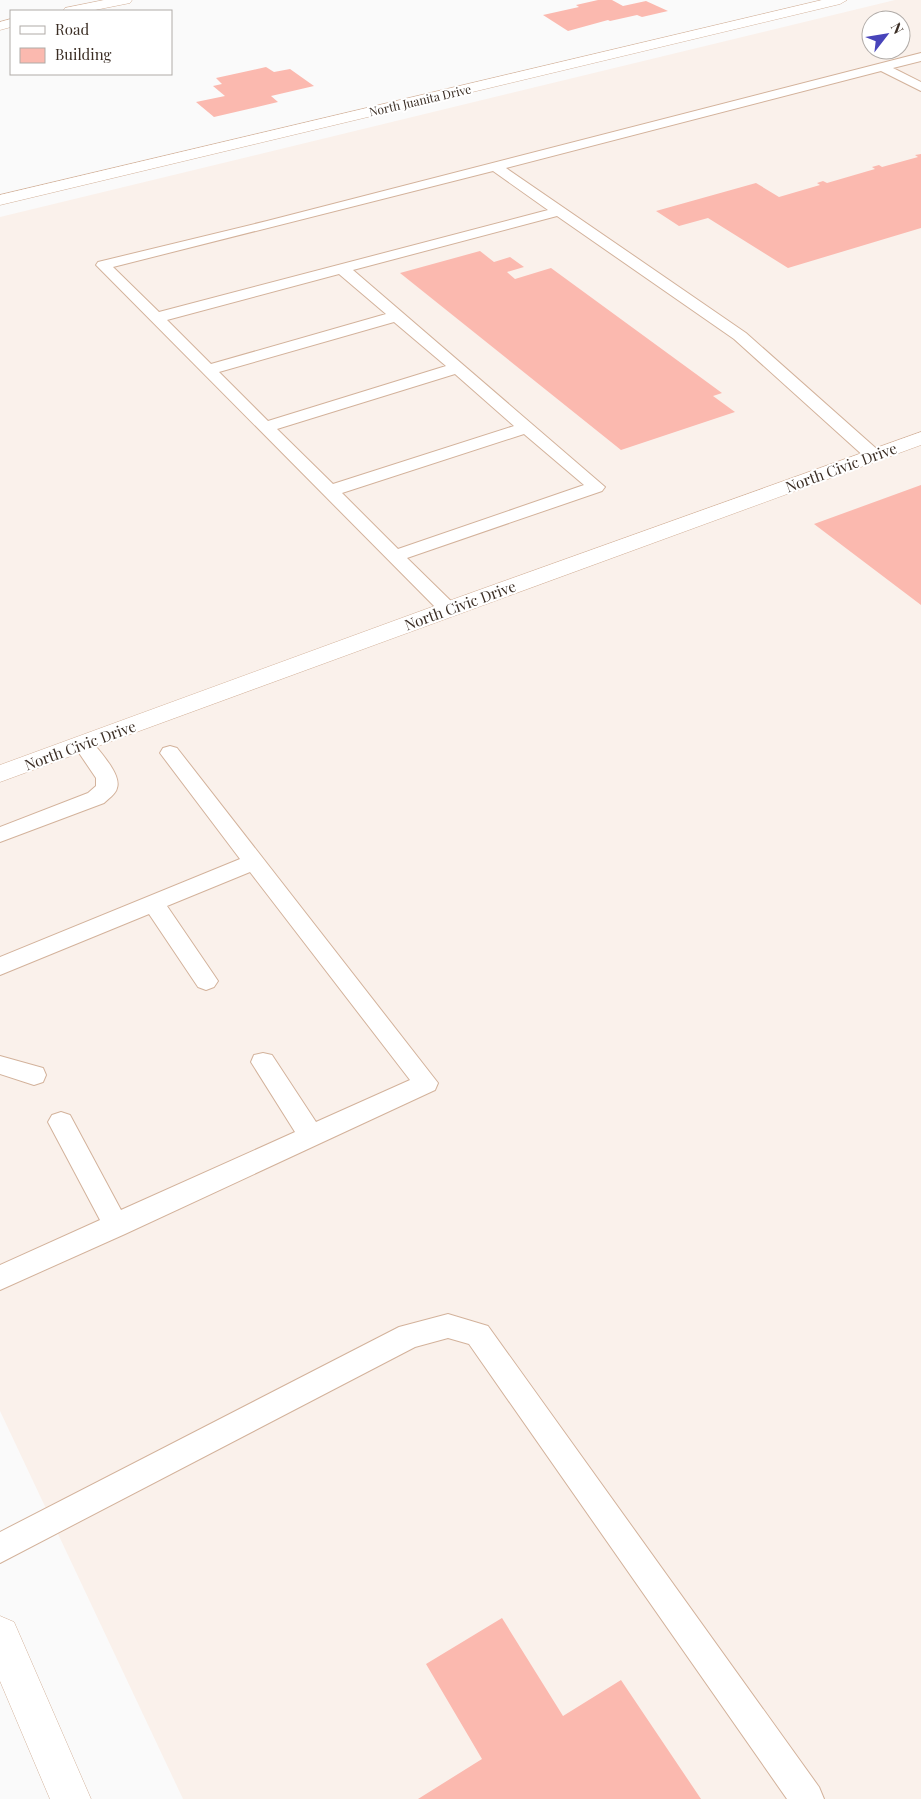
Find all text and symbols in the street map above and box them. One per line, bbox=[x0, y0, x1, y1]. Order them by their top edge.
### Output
legend bbox=[10, 10, 172, 75]
north arrow bbox=[861, 10, 911, 60]
text: Road bbox=[55, 19, 89, 39]
text: N bbox=[887, 19, 908, 37]
text: Building bbox=[55, 44, 112, 64]
street label: North Juanita Drive bbox=[367, 80, 473, 120]
street label: North Civic Drive bbox=[782, 438, 900, 496]
street label: North Civic Drive bbox=[401, 576, 519, 634]
street label: North Civic Drive bbox=[21, 716, 139, 774]

